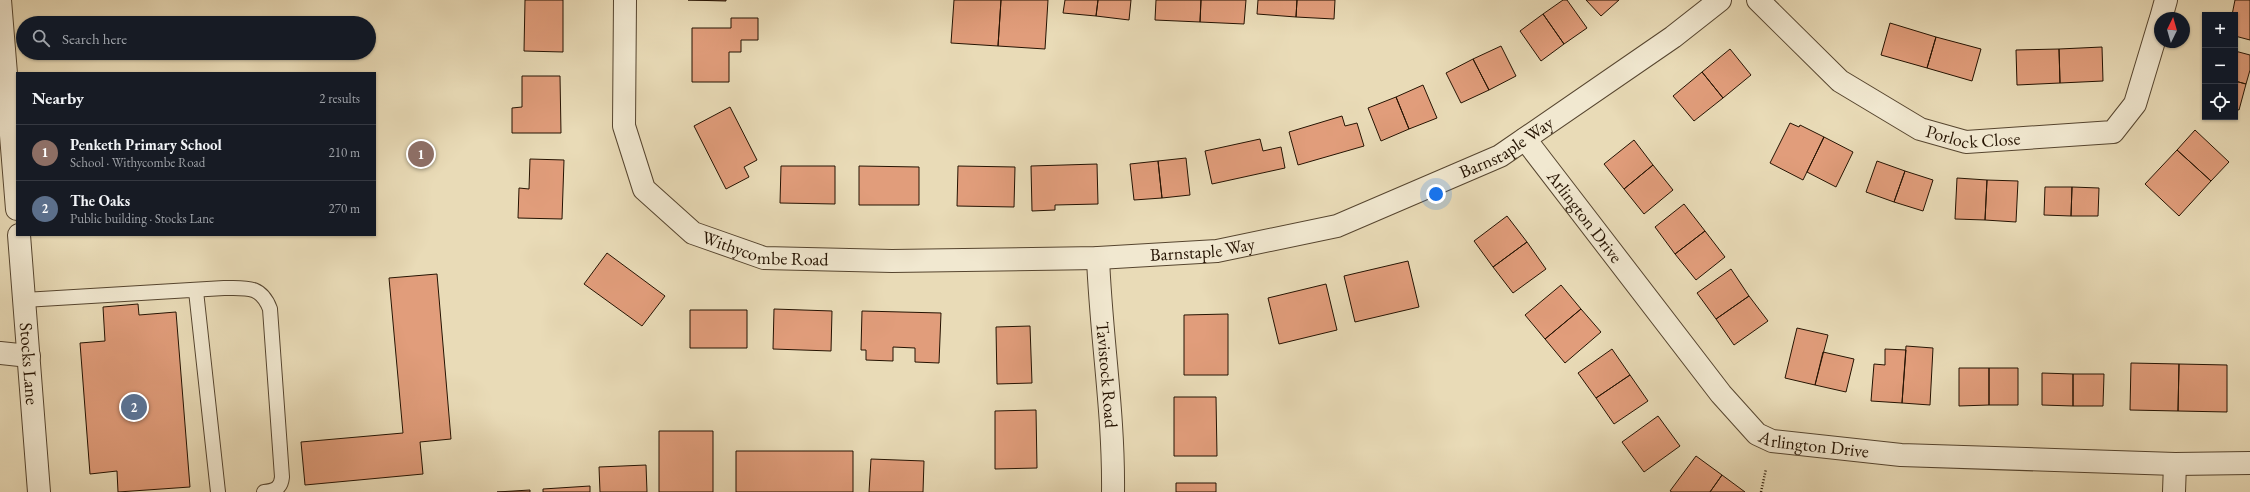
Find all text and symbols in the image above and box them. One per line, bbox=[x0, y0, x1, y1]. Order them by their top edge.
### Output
north arrow bbox=[2154, 12, 2190, 48]
map controls bbox=[2202, 12, 2238, 120]
button: + bbox=[2202, 12, 2238, 48]
search box bbox=[16, 16, 376, 60]
icon: search bbox=[30, 27, 52, 49]
text: Search here bbox=[62, 29, 127, 48]
button: − bbox=[2202, 48, 2238, 84]
button: locate bbox=[2202, 84, 2238, 120]
text: Nearby bbox=[32, 87, 84, 109]
text: 2 results bbox=[319, 90, 360, 107]
street label: Barnstaple Way bbox=[1455, 111, 1558, 183]
street label: Porlock Close bbox=[1923, 119, 2021, 154]
text: Penketh Primary School bbox=[70, 135, 222, 154]
pin: 1 bbox=[408, 139, 434, 169]
text: 1 bbox=[42, 144, 48, 161]
text: 210 m bbox=[329, 144, 360, 161]
text: School · Withycombe Road bbox=[70, 154, 205, 171]
street label: Arlington Drive bbox=[1542, 165, 1628, 267]
your location bbox=[1426, 184, 1446, 204]
text: The Oaks bbox=[70, 191, 130, 210]
text: 2 bbox=[42, 200, 48, 217]
text: 270 m bbox=[329, 200, 360, 217]
text: Public building · Stocks Lane bbox=[70, 210, 214, 227]
street label: Withycombe Road bbox=[699, 225, 830, 271]
street label: Barnstaple Way bbox=[1149, 231, 1257, 266]
street label: Tavistock Road bbox=[1091, 320, 1123, 429]
street label: Stocks Lane bbox=[15, 322, 44, 406]
pin: 2 bbox=[121, 392, 147, 422]
street label: Arlington Drive bbox=[1754, 424, 1870, 462]

